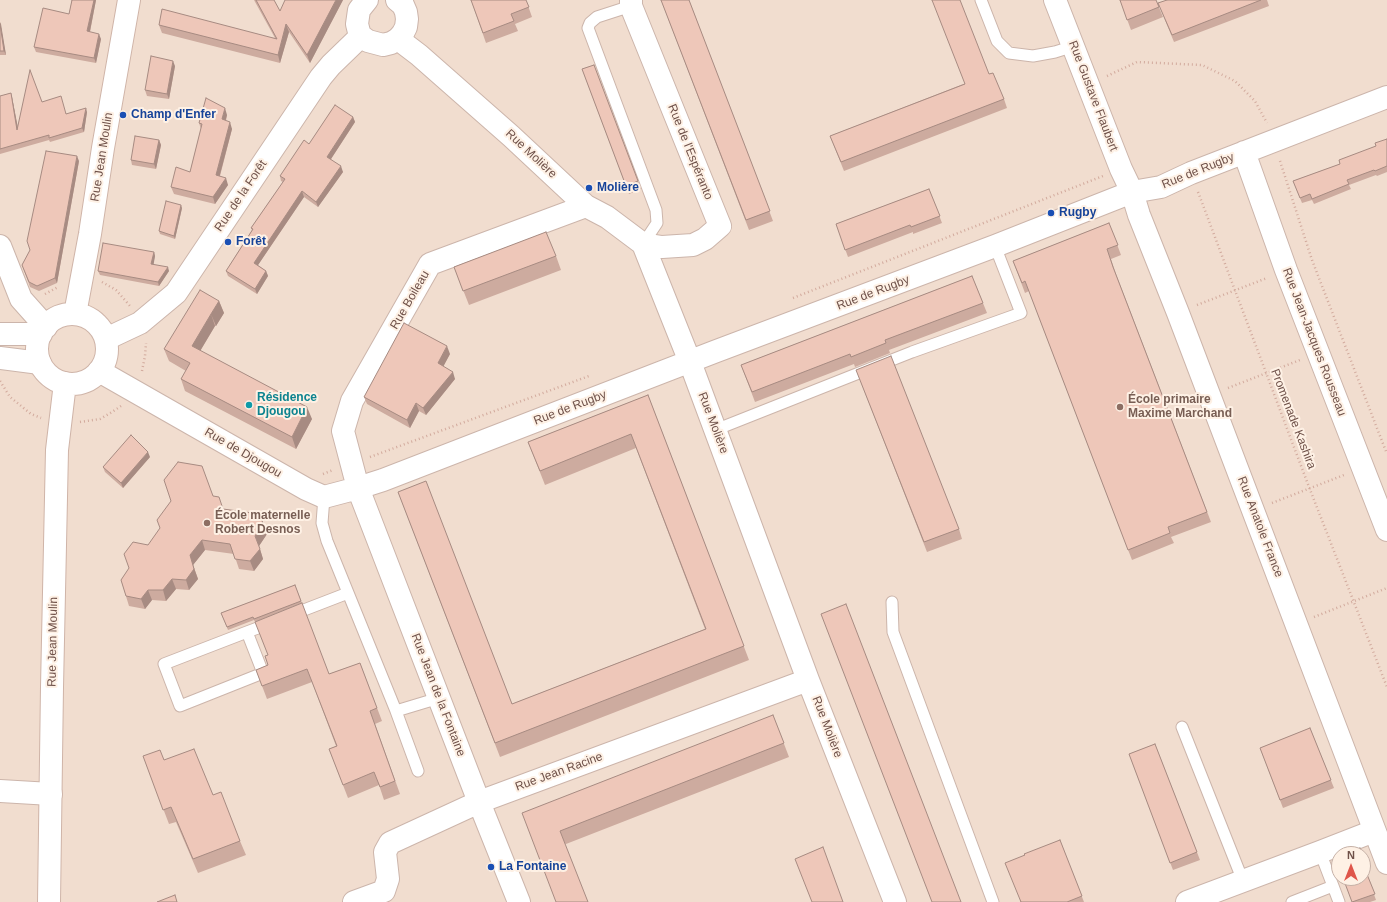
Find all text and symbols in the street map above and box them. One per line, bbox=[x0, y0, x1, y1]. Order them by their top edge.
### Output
street label: Rue Gustave Flaubert bbox=[1065, 39, 1121, 153]
street label: Rue de l'Espéranto bbox=[664, 102, 716, 202]
place label: Champ d'Enfer bbox=[131, 108, 216, 122]
marker: Champ d'Enfer bbox=[118, 110, 128, 120]
street label: Rue Jean Moulin bbox=[88, 111, 116, 203]
street label: Rue Molière bbox=[502, 127, 560, 181]
street label: Rue de Rugby bbox=[1160, 150, 1236, 192]
street label: Rue de la Forêt bbox=[212, 158, 270, 234]
place label: Molière bbox=[597, 181, 639, 195]
marker: Molière bbox=[584, 183, 594, 193]
place label: Rugby bbox=[1059, 206, 1096, 220]
marker: Rugby bbox=[1046, 208, 1056, 218]
place label: Forêt bbox=[236, 235, 266, 249]
marker: Forêt bbox=[223, 237, 233, 247]
street label: Rue Jean-Jacques Rousseau bbox=[1279, 266, 1349, 418]
street label: Rue Boileau bbox=[387, 268, 433, 332]
street label: Rue de Rugby bbox=[835, 273, 911, 313]
street label: Promenade Kashira bbox=[1267, 367, 1319, 471]
street label: Rue de Rugby bbox=[532, 388, 608, 428]
street label: Rue Molière bbox=[695, 390, 731, 456]
place label: Résidence Djougou bbox=[257, 391, 317, 419]
place label: École primaire Maxime Marchand bbox=[1128, 393, 1232, 421]
marker: Résidence Djougou bbox=[244, 400, 254, 410]
marker: École primaire Maxime Marchand bbox=[1115, 402, 1125, 412]
street label: Rue de Djougou bbox=[202, 425, 284, 481]
street label: Rue Anatole France bbox=[1234, 475, 1286, 579]
place label: École maternelle Robert Desnos bbox=[215, 509, 310, 537]
marker: École maternelle Robert Desnos bbox=[202, 518, 212, 528]
street label: Rue Jean Moulin bbox=[45, 597, 61, 687]
street label: Rue Jean de la Fontaine bbox=[408, 631, 468, 759]
street label: Rue Molière bbox=[809, 694, 845, 760]
street label: Rue Jean Racine bbox=[513, 749, 605, 795]
north arrow bbox=[1331, 846, 1371, 886]
text: N bbox=[1347, 849, 1355, 861]
place label: La Fontaine bbox=[499, 860, 566, 874]
marker: La Fontaine bbox=[486, 862, 496, 872]

